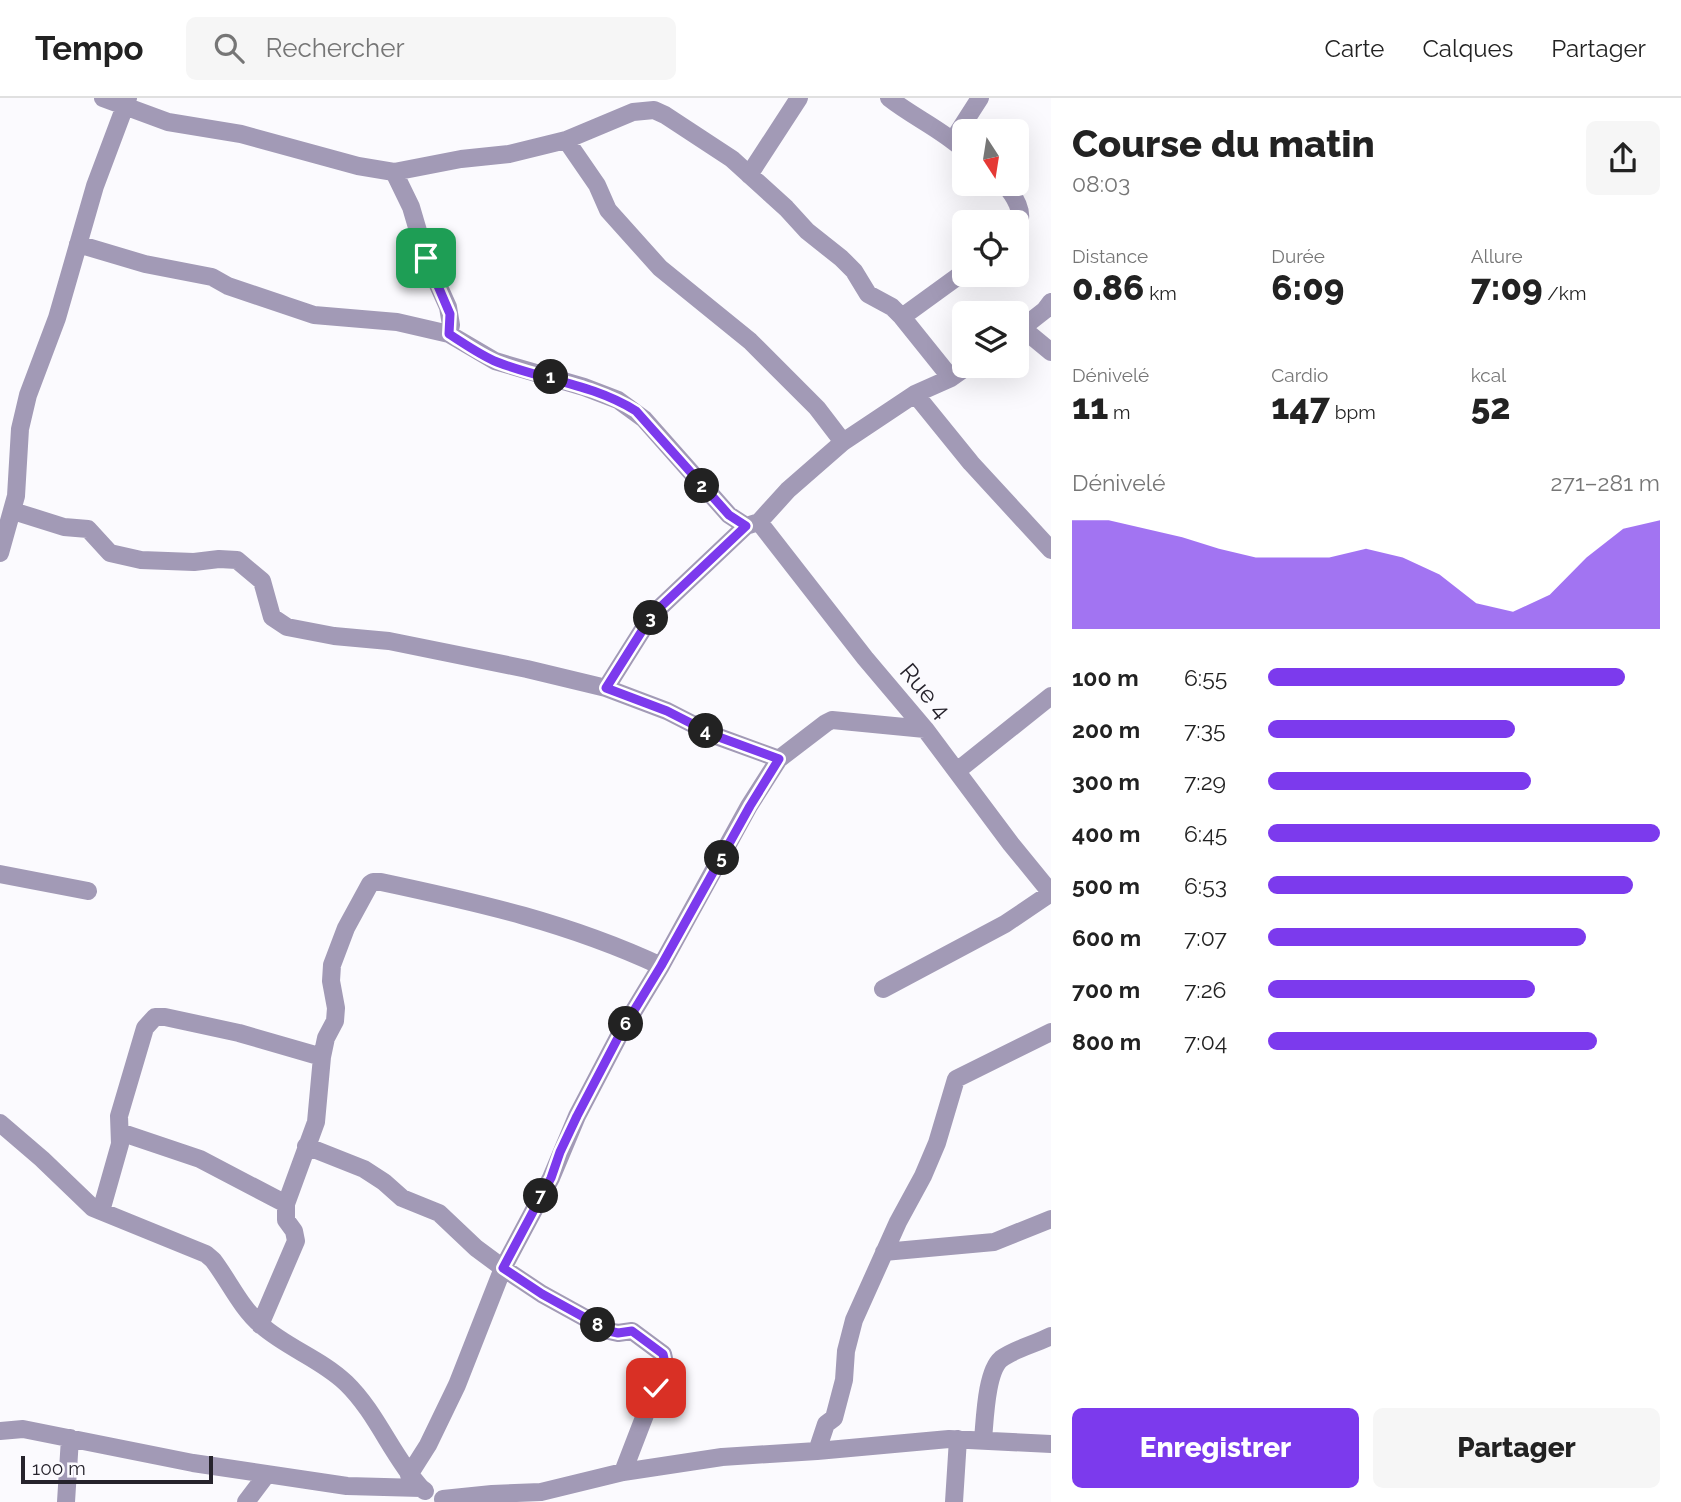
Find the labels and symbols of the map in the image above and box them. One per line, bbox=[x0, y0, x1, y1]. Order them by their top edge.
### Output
north arrow bbox=[952, 119, 1029, 196]
pin bbox=[396, 228, 456, 288]
pin: 1 bbox=[534, 360, 568, 394]
pin: 2 bbox=[684, 468, 720, 504]
pin: 3 bbox=[634, 601, 668, 636]
street label: Rue 4 bbox=[894, 657, 957, 724]
pin: 4 bbox=[688, 714, 724, 748]
pin: 5 bbox=[704, 840, 740, 876]
pin: 6 bbox=[608, 1006, 644, 1042]
pin: 7 bbox=[524, 1178, 558, 1214]
pin: 8 bbox=[580, 1308, 616, 1342]
pin bbox=[626, 1358, 686, 1418]
scale bar bbox=[21, 1453, 214, 1485]

